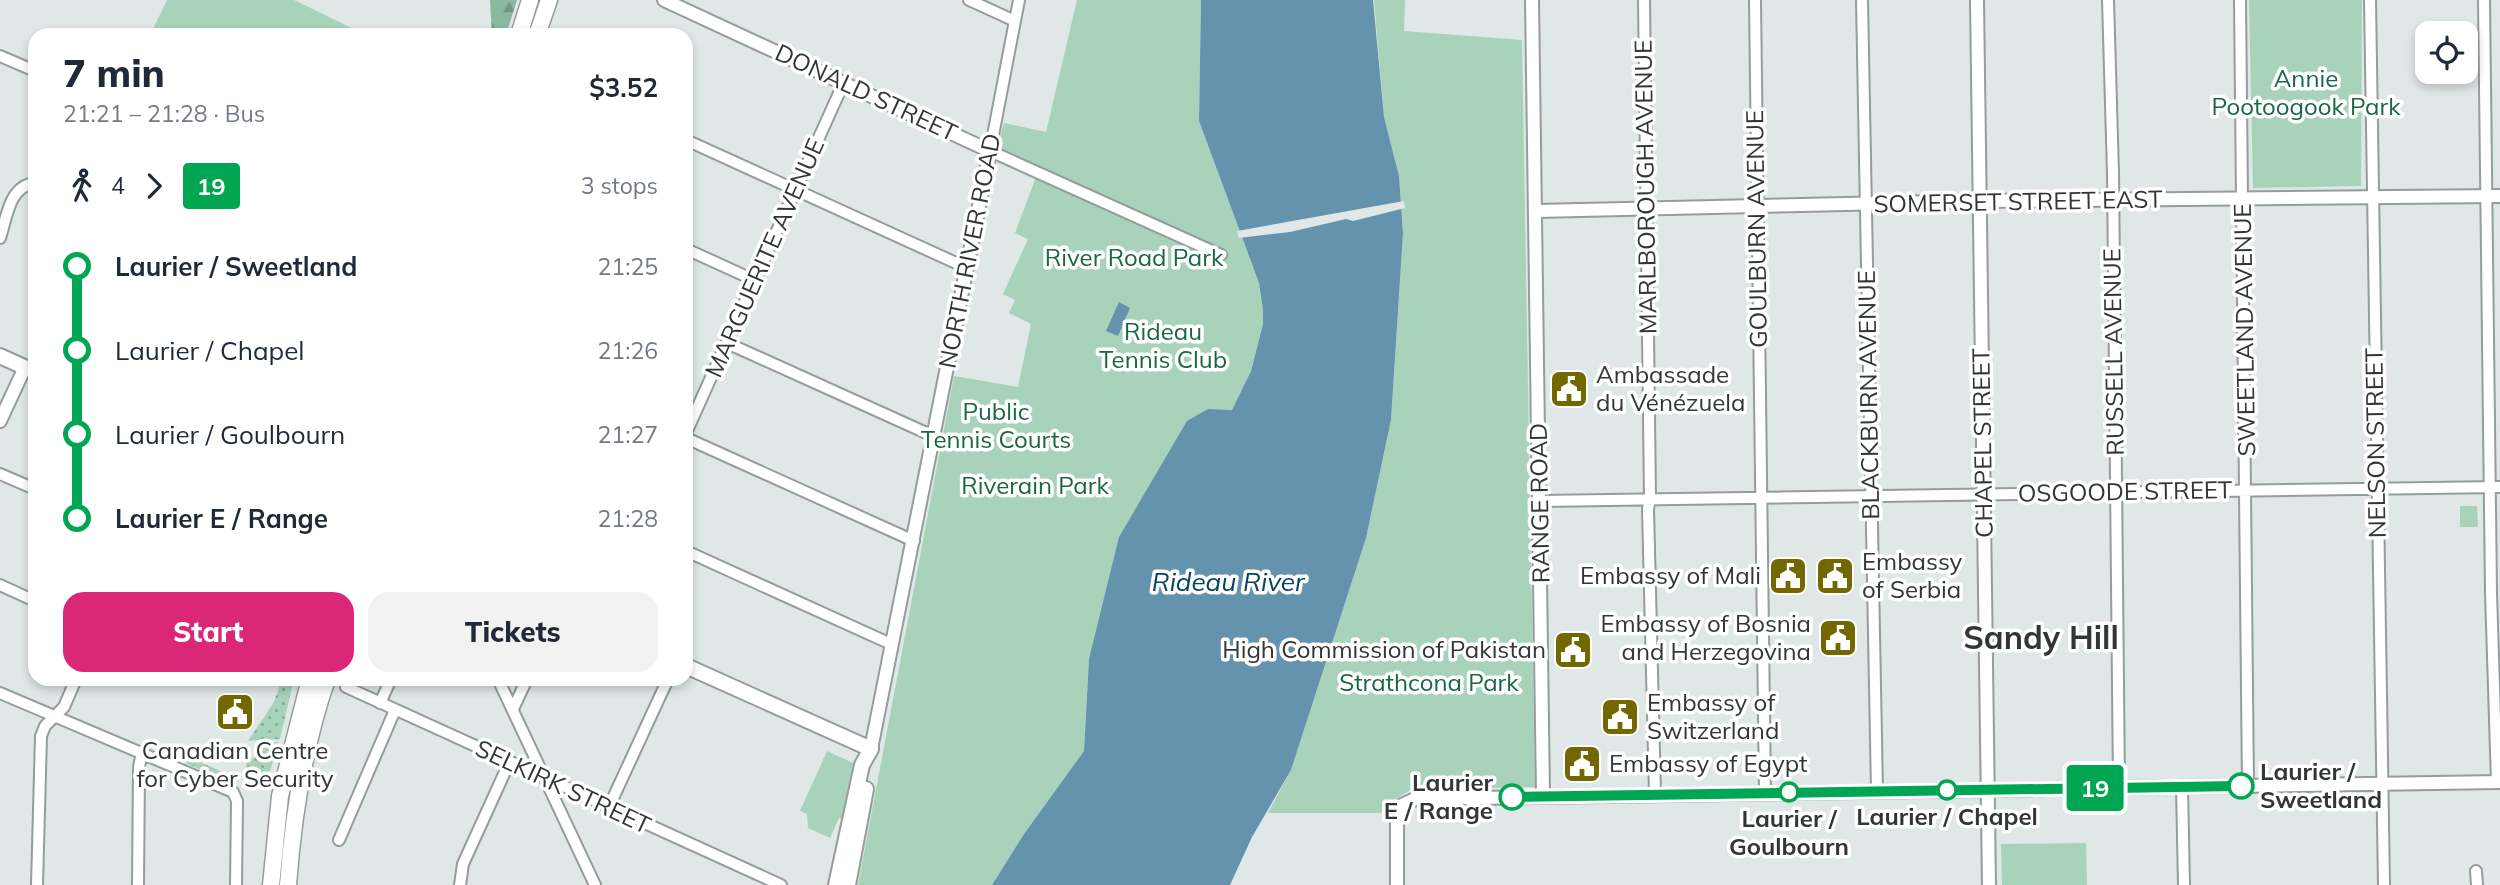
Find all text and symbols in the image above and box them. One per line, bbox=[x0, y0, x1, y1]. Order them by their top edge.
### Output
map controls bbox=[2415, 21, 2478, 84]
button: locate bbox=[2415, 21, 2478, 84]
street label: DONALD STREET bbox=[771, 37, 963, 148]
street label: MARLBOROUGH AVENUE bbox=[1627, 40, 1663, 334]
text: 7 min bbox=[63, 49, 165, 97]
park label: Annie Pootoogook Park bbox=[2211, 63, 2401, 121]
text: $3.52 bbox=[589, 71, 658, 104]
text: 21:21 – 21:28 · Bus bbox=[63, 99, 265, 128]
street label: GOULBURN AVENUE bbox=[1739, 110, 1773, 348]
street label: NORTH RIVER ROAD bbox=[932, 131, 1007, 371]
street label: MARGUERITE AVENUE bbox=[698, 133, 830, 382]
icon: walk bbox=[63, 167, 101, 205]
icon: forward bbox=[135, 167, 173, 205]
text: 4 bbox=[111, 171, 125, 200]
text: 19 bbox=[197, 171, 226, 201]
text: 3 stops bbox=[581, 171, 658, 200]
street label: SOMERSET STREET EAST bbox=[1873, 183, 2163, 219]
street label: SWEETLAND AVENUE bbox=[2227, 203, 2261, 457]
park label: River Road Park bbox=[1045, 242, 1224, 272]
street label: RUSSELL AVENUE bbox=[2096, 248, 2130, 456]
text: Laurier / Sweetland bbox=[115, 250, 357, 283]
text: 21:25 bbox=[598, 252, 658, 281]
street label: BLACKBURN AVENUE bbox=[1851, 270, 1885, 520]
park label: Rideau Tennis Club bbox=[1099, 316, 1227, 374]
text: Laurier / Chapel bbox=[115, 334, 305, 367]
text: 21:26 bbox=[598, 336, 658, 365]
street label: CHAPEL STREET bbox=[1965, 347, 1999, 538]
street label: NELSON STREET bbox=[2358, 347, 2392, 539]
place label: Ambassade du Vénézuela bbox=[1596, 359, 1745, 417]
public building icon: Ambassade du Vénézuela bbox=[1548, 368, 1590, 410]
park label: Public Tennis Courts bbox=[921, 396, 1071, 454]
text: Laurier / Goulbourn bbox=[115, 418, 345, 451]
text: 21:27 bbox=[598, 420, 658, 449]
street label: RANGE ROAD bbox=[1523, 423, 1555, 583]
park label: Riverain Park bbox=[961, 470, 1109, 500]
street label: OSGOODE STREET bbox=[2017, 474, 2233, 508]
text: Laurier E / Range bbox=[115, 502, 328, 535]
text: 21:28 bbox=[598, 504, 658, 533]
place label: Embassy of Serbia bbox=[1862, 546, 1963, 604]
public building icon: Embassy of Mali bbox=[1767, 555, 1809, 597]
public building icon: Embassy of Serbia bbox=[1814, 555, 1856, 597]
place label: Embassy of Mali bbox=[1580, 560, 1761, 590]
water label: Rideau River bbox=[1152, 565, 1306, 598]
button: Start bbox=[63, 592, 354, 672]
button: Tickets bbox=[368, 592, 658, 672]
place label: Embassy of Bosnia and Herzegovina bbox=[1600, 608, 1811, 666]
public building icon: Embassy of Bosnia and Herzegovina bbox=[1817, 617, 1859, 659]
district label: Sandy Hill bbox=[1963, 617, 2119, 657]
public building icon: High Commission of Pakistan bbox=[1552, 629, 1594, 671]
place label: High Commission of Pakistan bbox=[1222, 634, 1546, 664]
park label: Strathcona Park bbox=[1339, 667, 1519, 697]
place label: Embassy of Switzerland bbox=[1647, 687, 1779, 745]
public building icon: Canadian Centre for Cyber Security bbox=[214, 691, 256, 733]
public building icon: Embassy of Switzerland bbox=[1599, 696, 1641, 738]
street label: SELKIRK STREET bbox=[471, 732, 656, 840]
place label: Canadian Centre for Cyber Security bbox=[137, 735, 334, 793]
public building icon: Embassy of Egypt bbox=[1561, 743, 1603, 785]
place label: Embassy of Egypt bbox=[1609, 748, 1807, 778]
place label: Laurier / Sweetland bbox=[2260, 756, 2382, 814]
line badge: 19 bbox=[2064, 765, 2126, 811]
place label: Laurier E / Range bbox=[1384, 767, 1494, 825]
text: 19 bbox=[2081, 773, 2109, 803]
marker: Laurier / Sweetland bbox=[2228, 773, 2254, 799]
marker: Laurier / Chapel bbox=[1937, 780, 1957, 800]
marker: Laurier / Goulbourn bbox=[1779, 782, 1799, 802]
marker: Laurier E / Range bbox=[1499, 784, 1525, 810]
place label: Laurier / Chapel bbox=[1856, 801, 2038, 831]
place label: Laurier / Goulbourn bbox=[1729, 803, 1849, 861]

